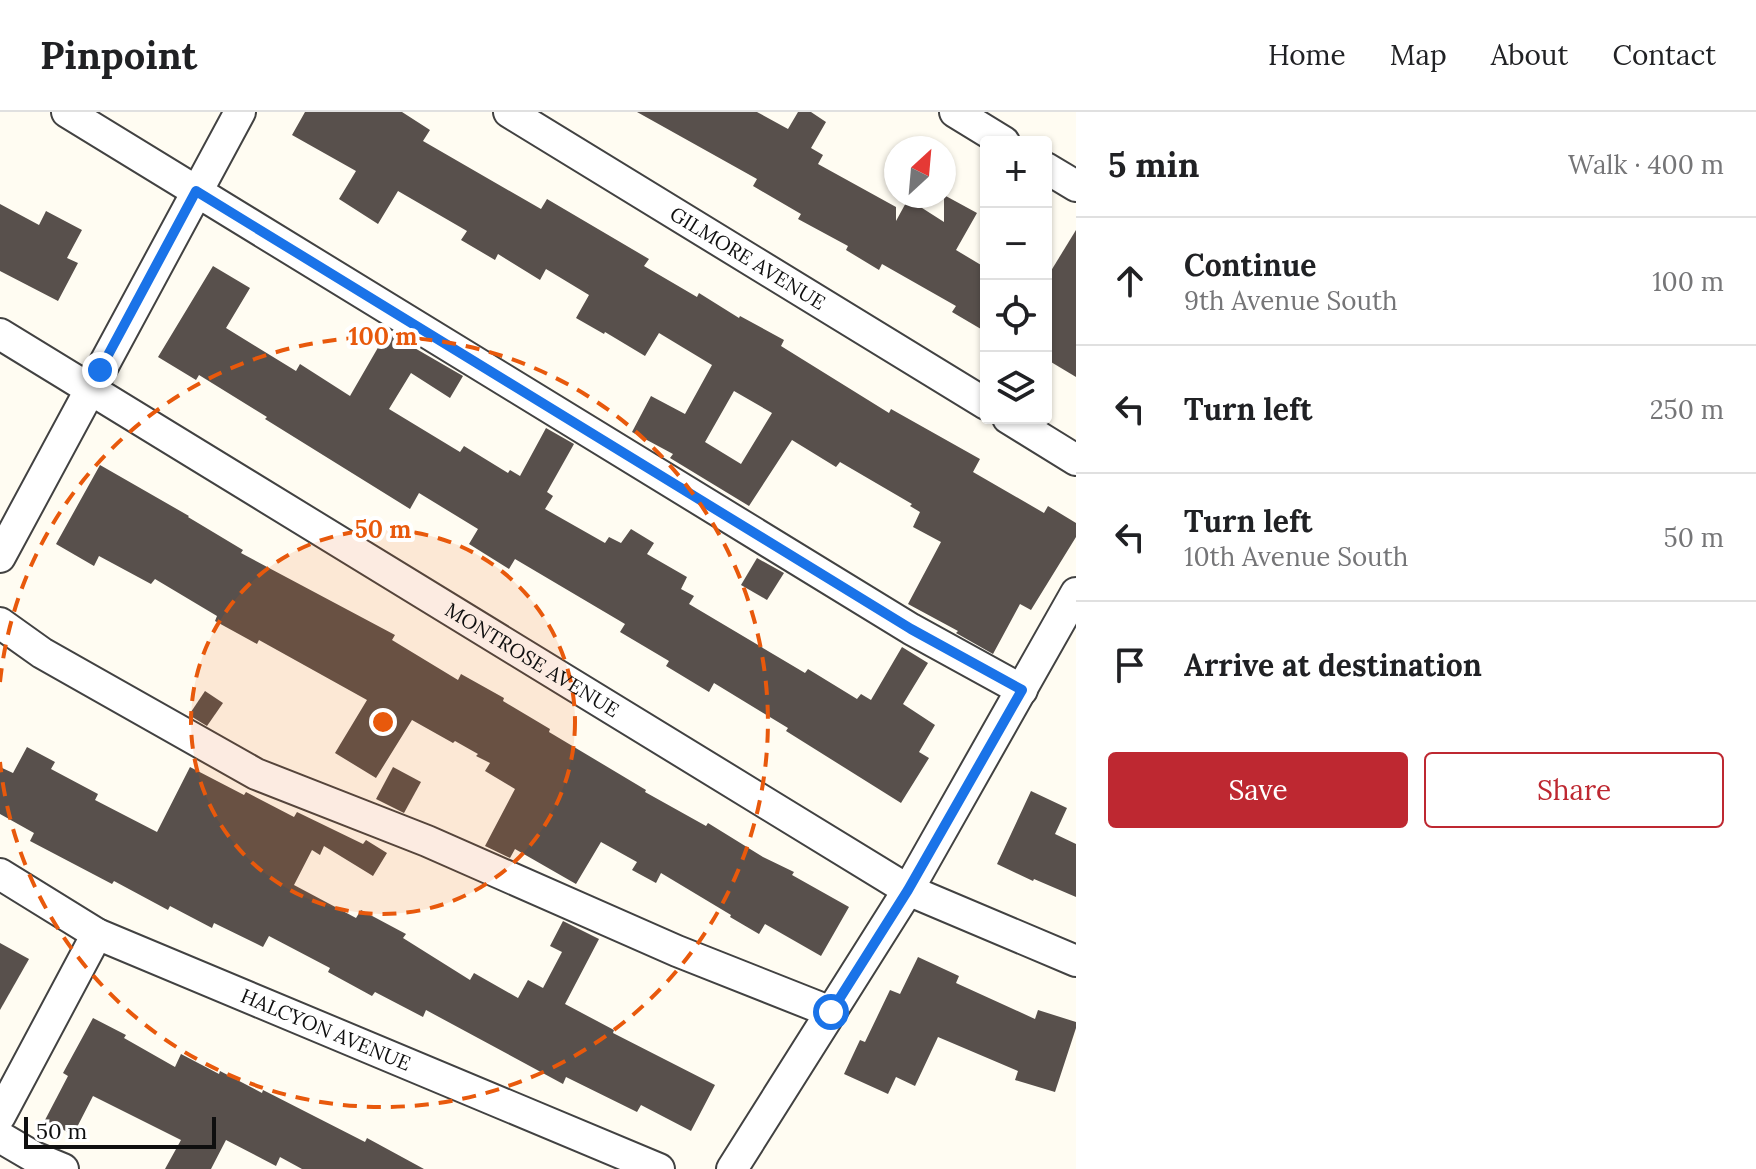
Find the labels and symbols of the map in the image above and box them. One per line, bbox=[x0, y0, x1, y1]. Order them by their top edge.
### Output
north arrow bbox=[884, 136, 956, 208]
street label: GILMORE AVENUE bbox=[666, 201, 830, 315]
text: 100 m bbox=[349, 321, 417, 352]
route end bbox=[82, 352, 118, 388]
text: 50 m bbox=[355, 514, 411, 545]
street label: MONTROSE AVENUE bbox=[441, 597, 624, 722]
centre of rings bbox=[369, 708, 397, 736]
street label: HALCYON AVENUE bbox=[237, 983, 415, 1076]
route start bbox=[813, 994, 849, 1030]
scale bar bbox=[24, 1113, 216, 1149]

